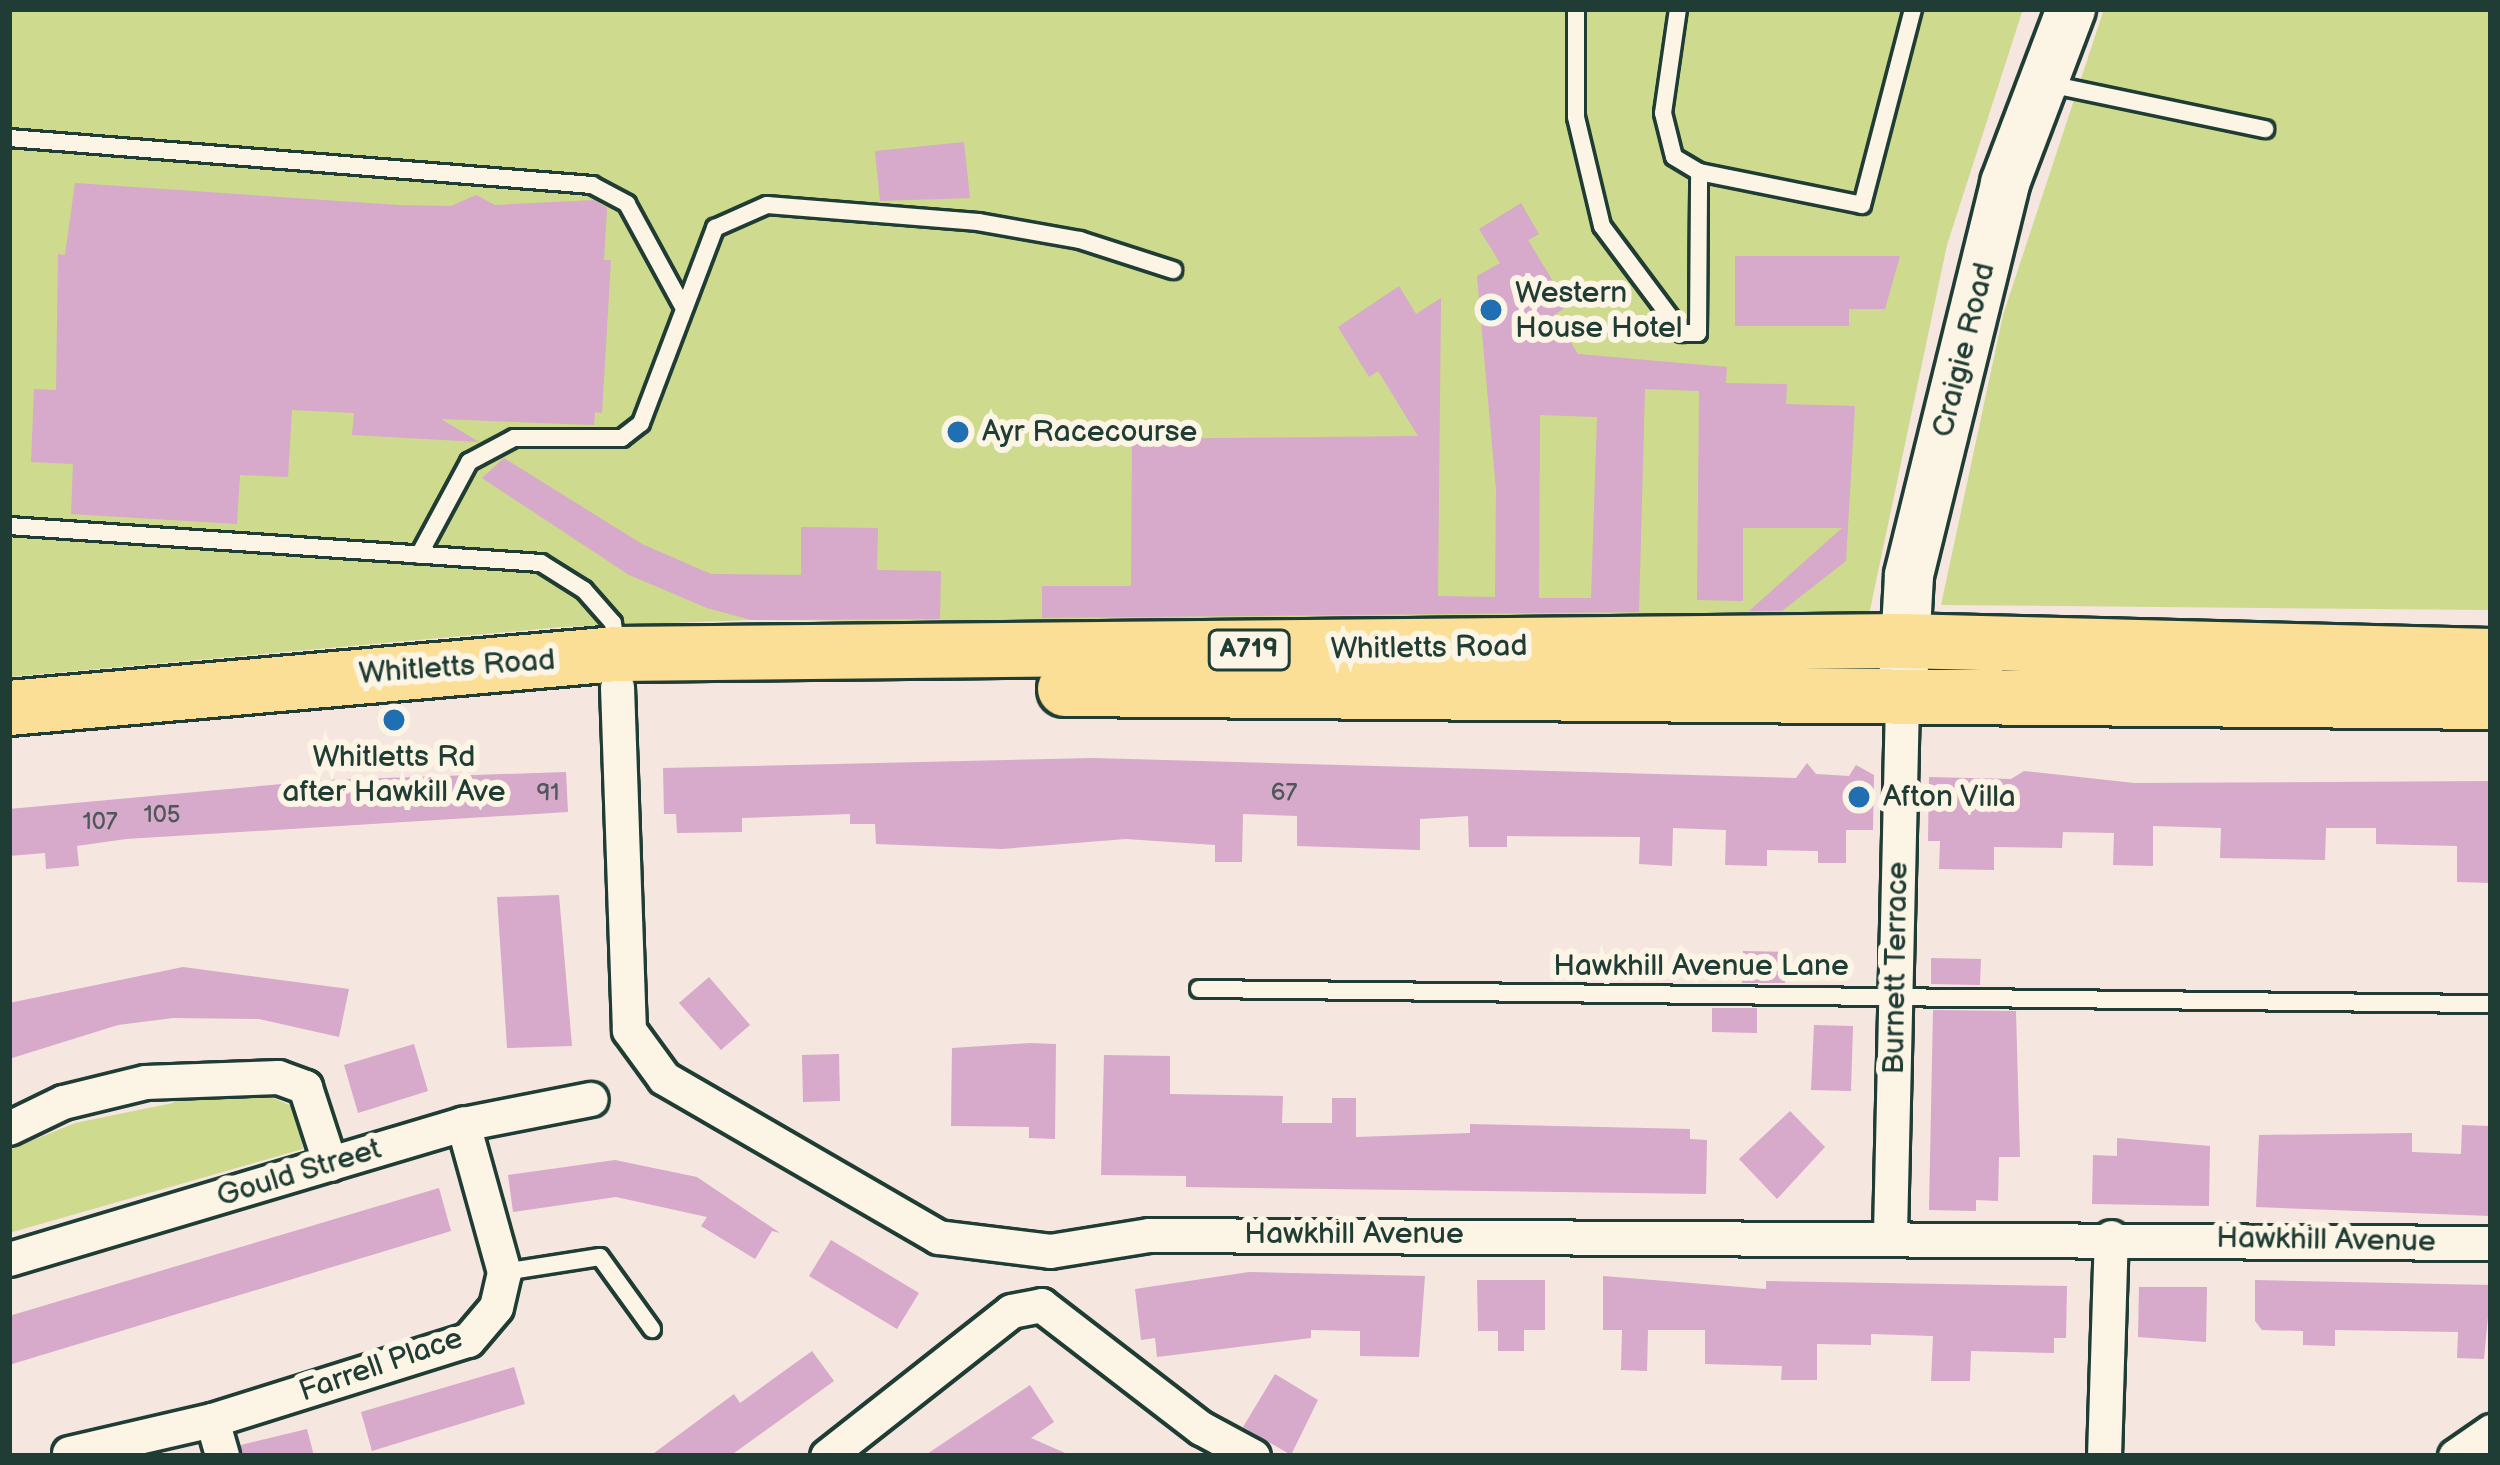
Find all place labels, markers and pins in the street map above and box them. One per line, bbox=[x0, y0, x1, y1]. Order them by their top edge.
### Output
place label: Western House Hotel bbox=[1515, 275, 1683, 346]
marker: Western House Hotel bbox=[1478, 297, 1504, 323]
place label: Ayr Racecourse bbox=[982, 414, 1197, 450]
marker: Ayr Racecourse bbox=[945, 419, 971, 445]
marker: Whitletts Rd after Hawkill Ave bbox=[381, 707, 407, 733]
place label: Whitletts Rd after Hawkill Ave bbox=[283, 739, 505, 810]
place label: Afton Villa bbox=[1883, 779, 2017, 815]
marker: Afton Villa bbox=[1846, 784, 1872, 810]

